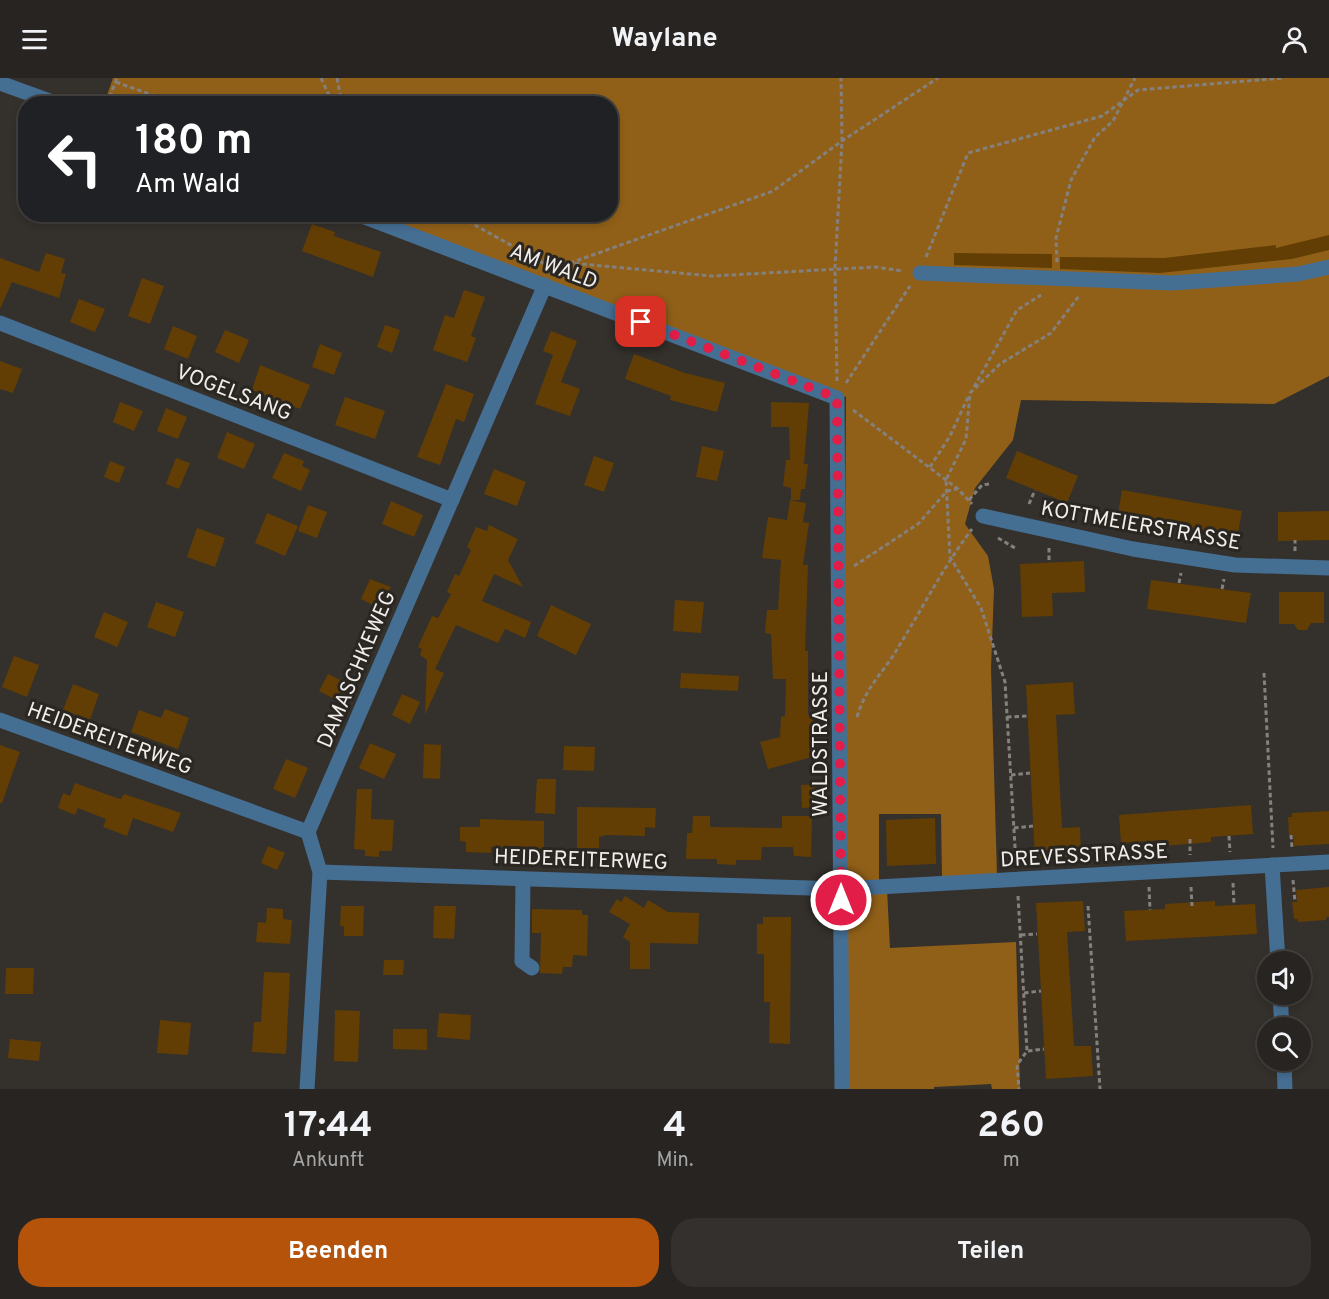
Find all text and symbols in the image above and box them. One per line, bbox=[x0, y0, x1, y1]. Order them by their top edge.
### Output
text: Waylane bbox=[611, 22, 718, 56]
icon: menu bbox=[18, 23, 51, 56]
icon: person bbox=[1278, 23, 1311, 56]
text: 180 m bbox=[135, 116, 252, 169]
icon: left bbox=[36, 120, 114, 198]
text: Am Wald bbox=[135, 168, 240, 202]
street label: AM WALD bbox=[506, 238, 601, 296]
pin bbox=[615, 296, 666, 347]
icon: arrive bbox=[624, 305, 657, 338]
street label: VOGELSANG bbox=[172, 359, 295, 428]
street label: KOTTMEIERSTRASSE bbox=[1039, 496, 1243, 557]
street label: DAMASCHKEWEG bbox=[312, 587, 403, 752]
street label: WALDSTRASSE bbox=[808, 671, 835, 817]
street label: HEIDEREITERWEG bbox=[23, 697, 196, 782]
street label: DREVESSTRASSE bbox=[999, 839, 1169, 874]
street label: HEIDEREITERWEG bbox=[493, 844, 668, 877]
position arrow bbox=[809, 868, 873, 932]
map controls bbox=[1257, 951, 1311, 1071]
button: sound bbox=[1257, 951, 1311, 1005]
button: search bbox=[1257, 1017, 1311, 1071]
text: 17:44 bbox=[284, 1104, 373, 1150]
text: 4 bbox=[663, 1104, 687, 1150]
text: 260 bbox=[977, 1104, 1045, 1150]
text: Ankunft bbox=[292, 1148, 364, 1174]
text: Min. bbox=[656, 1148, 693, 1174]
text: m bbox=[1003, 1148, 1020, 1174]
button: Beenden bbox=[18, 1218, 659, 1287]
button: Teilen bbox=[671, 1218, 1311, 1287]

